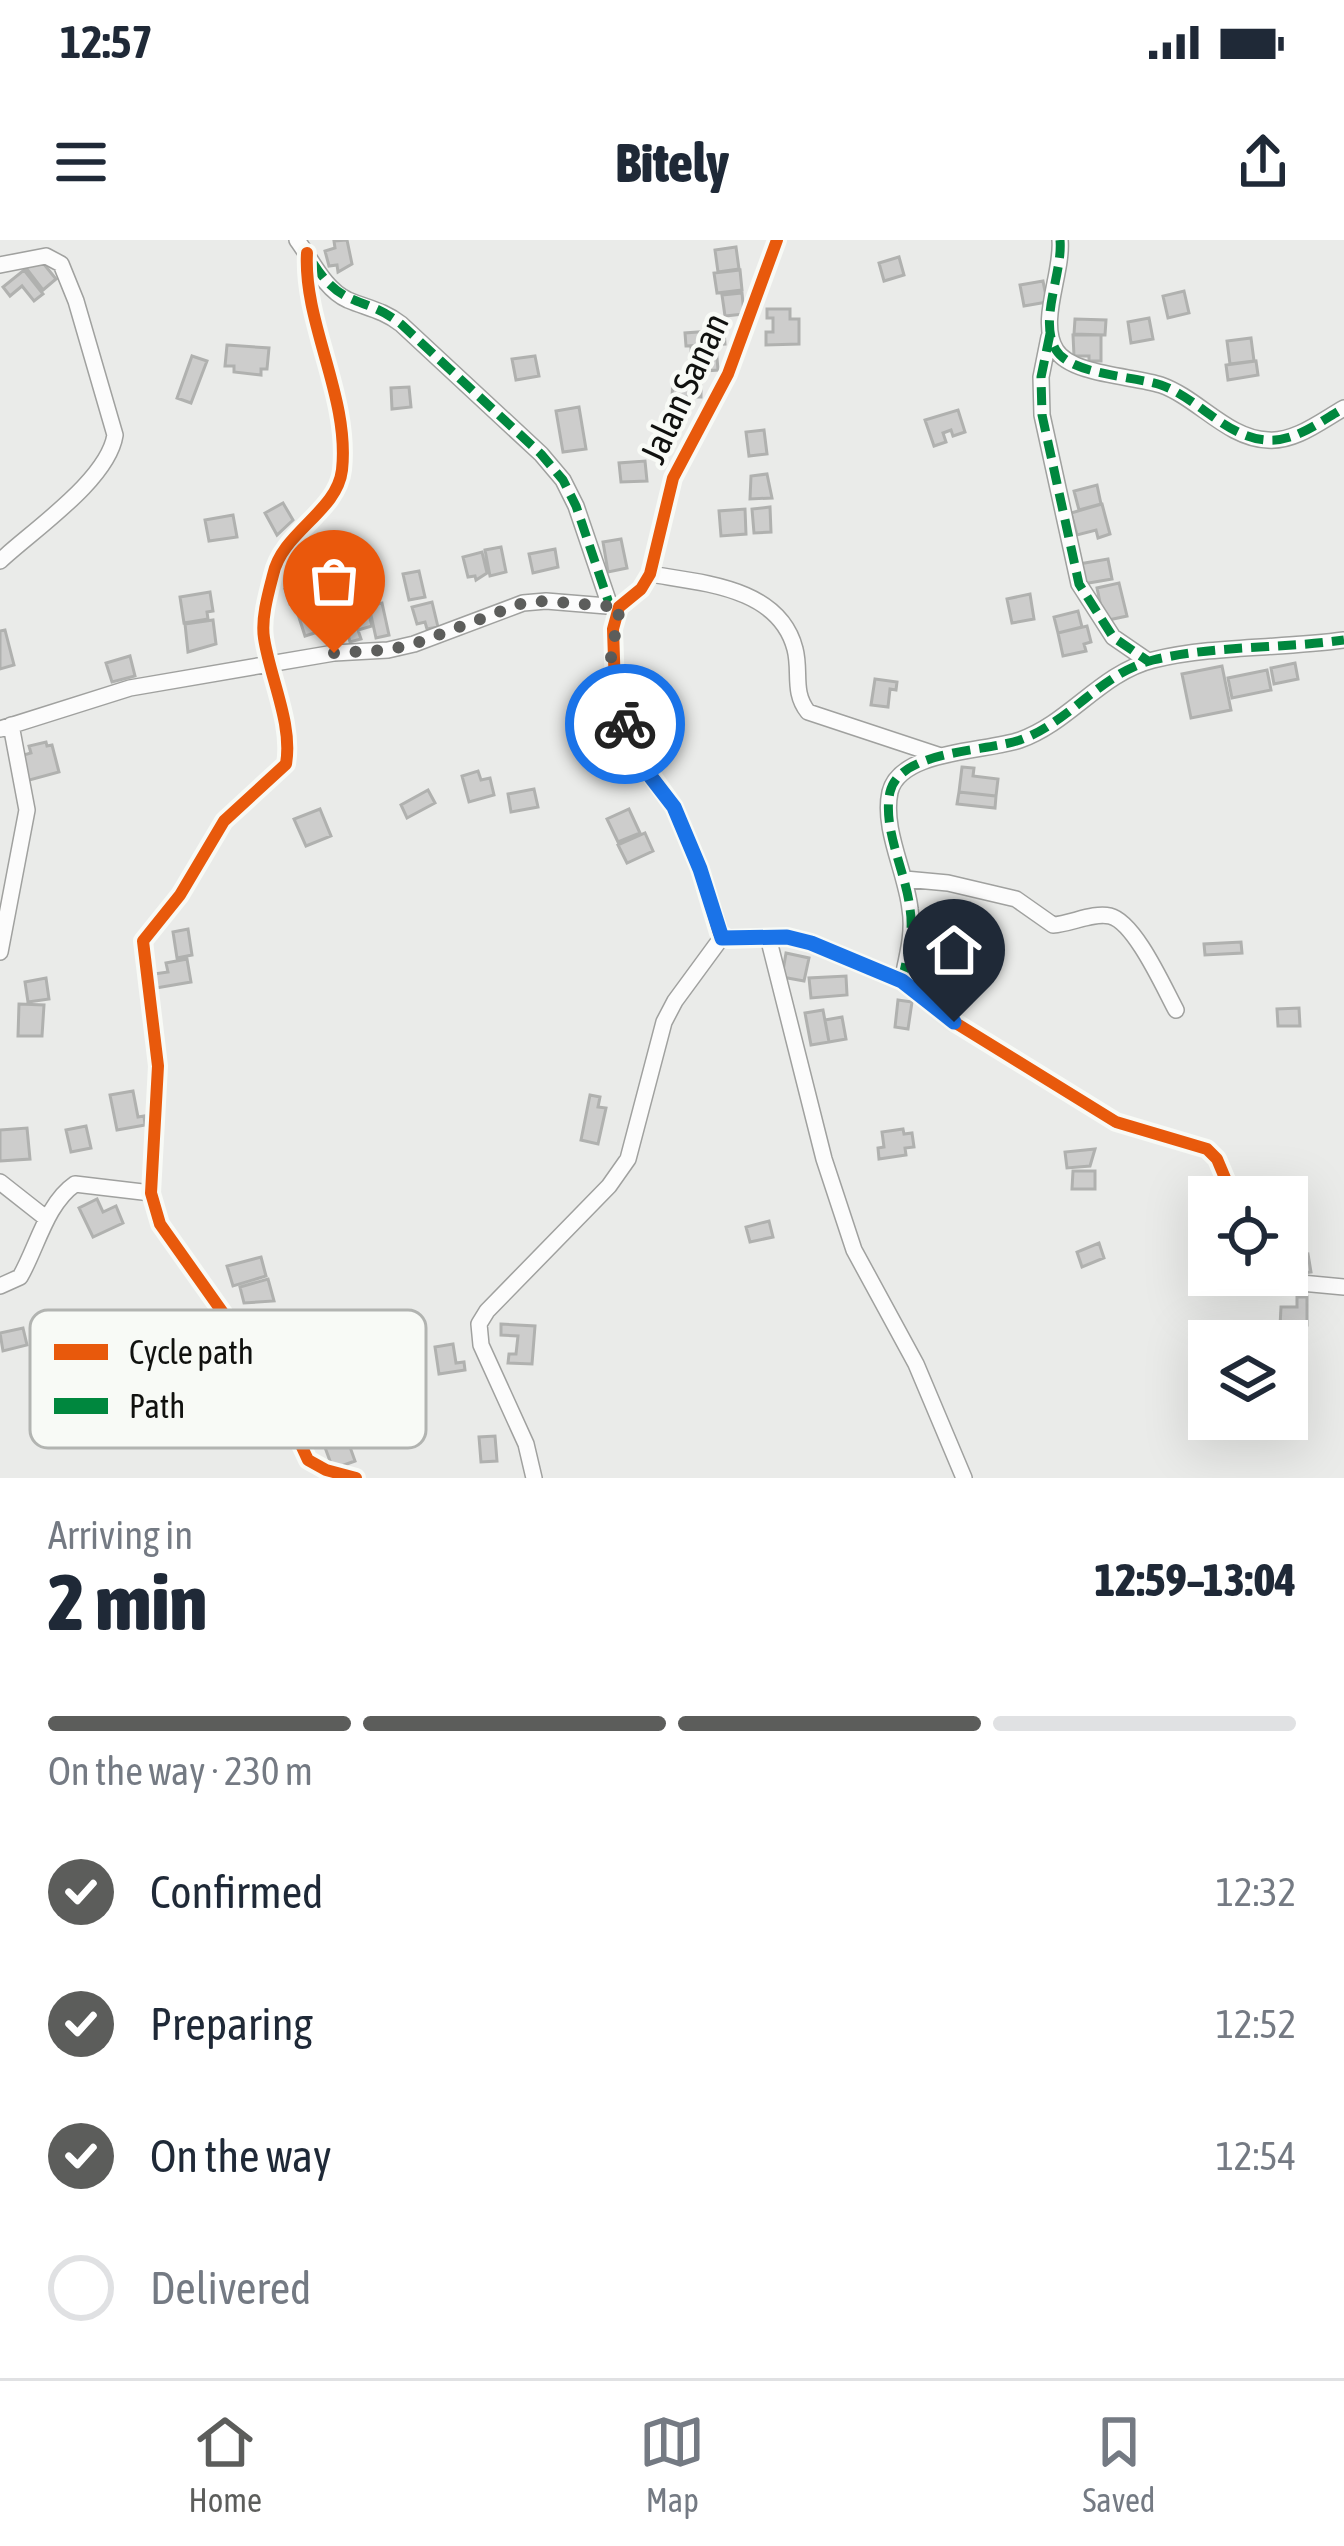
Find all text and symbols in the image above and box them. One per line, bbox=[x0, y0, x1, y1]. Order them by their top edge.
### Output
text: 12:57 bbox=[60, 16, 153, 68]
icon: menu bbox=[48, 129, 114, 195]
icon: share bbox=[1230, 129, 1296, 195]
text: Bitely bbox=[615, 132, 729, 193]
street label: Jalan Sanan bbox=[631, 306, 737, 470]
pin bbox=[283, 530, 385, 653]
icon: bag bbox=[301, 548, 367, 614]
courier bbox=[565, 664, 685, 784]
icon: bike bbox=[592, 691, 658, 757]
pin bbox=[903, 899, 1005, 1022]
icon: home bbox=[921, 917, 987, 983]
map controls bbox=[1188, 1176, 1308, 1440]
button: locate bbox=[1188, 1176, 1308, 1296]
legend bbox=[30, 1310, 426, 1448]
button: layers bbox=[1188, 1320, 1308, 1440]
text: Cycle path bbox=[129, 1333, 254, 1371]
text: Path bbox=[129, 1387, 185, 1425]
text: Arriving in bbox=[48, 1513, 193, 1557]
text: 12:59–13:04 bbox=[1094, 1554, 1296, 1606]
text: 2 min bbox=[48, 1557, 207, 1647]
text: On the way · 230 m bbox=[48, 1749, 313, 1793]
icon: check bbox=[48, 1859, 114, 1925]
text: Confirmed bbox=[150, 1866, 323, 1918]
text: 12:32 bbox=[1216, 1870, 1296, 1914]
icon: check bbox=[48, 1991, 114, 2057]
text: Preparing bbox=[150, 1998, 313, 2050]
text: 12:52 bbox=[1216, 2002, 1296, 2046]
icon: check bbox=[48, 2123, 114, 2189]
text: On the way bbox=[150, 2130, 332, 2182]
text: 12:54 bbox=[1216, 2134, 1296, 2178]
text: Delivered bbox=[150, 2262, 311, 2314]
tab: Home bbox=[189, 2409, 262, 2519]
tab: Map bbox=[639, 2409, 705, 2519]
tab: Saved bbox=[1082, 2409, 1155, 2519]

